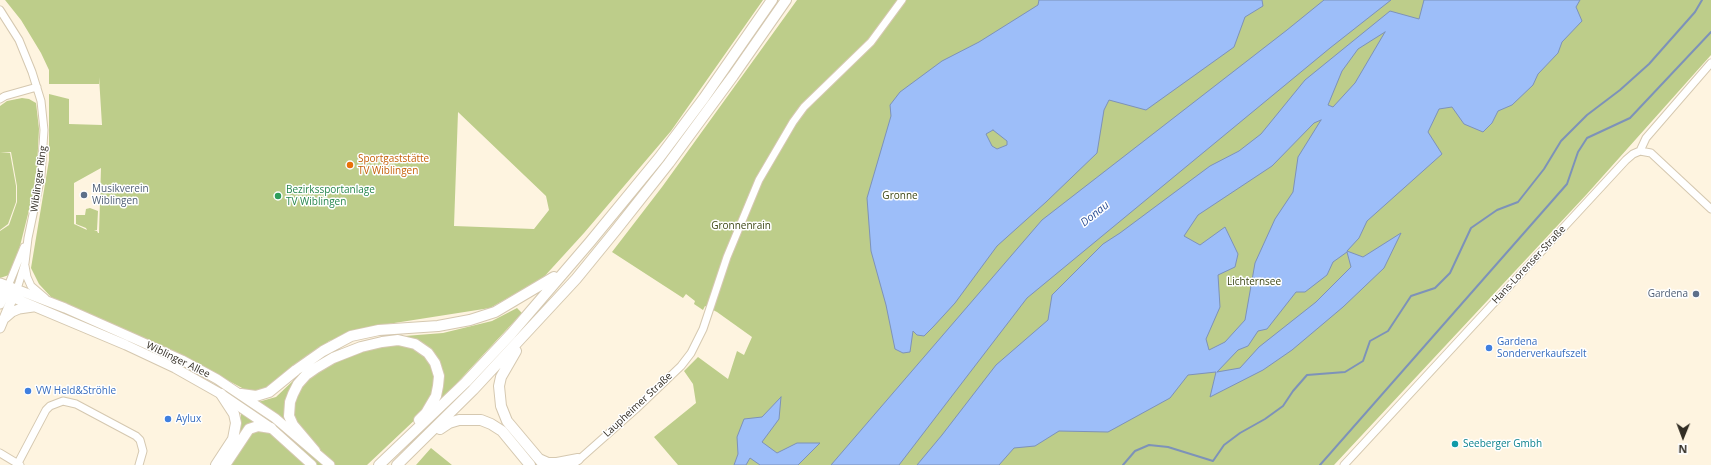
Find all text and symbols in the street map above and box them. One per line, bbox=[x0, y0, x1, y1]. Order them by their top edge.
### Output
street label: Wiblinger Ring bbox=[28, 145, 50, 213]
place label: Sportgaststätte TV Wiblingen bbox=[358, 153, 429, 176]
marker: Sportgaststätte TV Wiblingen bbox=[345, 160, 355, 170]
place label: Musikverein Wiblingen bbox=[92, 183, 149, 206]
place label: Bezirkssportanlage TV Wiblingen bbox=[286, 184, 375, 208]
marker: Musikverein Wiblingen bbox=[79, 190, 89, 200]
park label: Gronne bbox=[882, 190, 918, 202]
marker: Bezirkssportanlage TV Wiblingen bbox=[273, 191, 283, 201]
water label: Donau bbox=[1078, 199, 1112, 229]
park label: Gronnenrain bbox=[711, 220, 771, 232]
street label: Hans-Lorenser-Straße bbox=[1490, 223, 1568, 307]
park label: Lichternsee bbox=[1227, 276, 1281, 288]
place label: Gardena bbox=[1648, 288, 1688, 300]
marker: Gardena bbox=[1691, 289, 1701, 299]
place label: Gardena Sonderverkaufszelt bbox=[1497, 336, 1587, 360]
street label: Wiblinger Allee bbox=[144, 339, 212, 381]
marker: Gardena Sonderverkaufszelt bbox=[1484, 343, 1494, 353]
street label: Laupheimer Straße bbox=[601, 370, 675, 440]
place label: VW Held&Ströhle bbox=[36, 385, 116, 397]
marker: VW Held&Ströhle bbox=[23, 386, 33, 396]
place label: Aylux bbox=[176, 413, 201, 425]
marker: Aylux bbox=[163, 414, 173, 424]
north arrow bbox=[1663, 417, 1703, 457]
place label: Seeberger Gmbh bbox=[1463, 438, 1542, 450]
marker: Seeberger Gmbh bbox=[1450, 439, 1460, 449]
text: N bbox=[1678, 442, 1687, 457]

